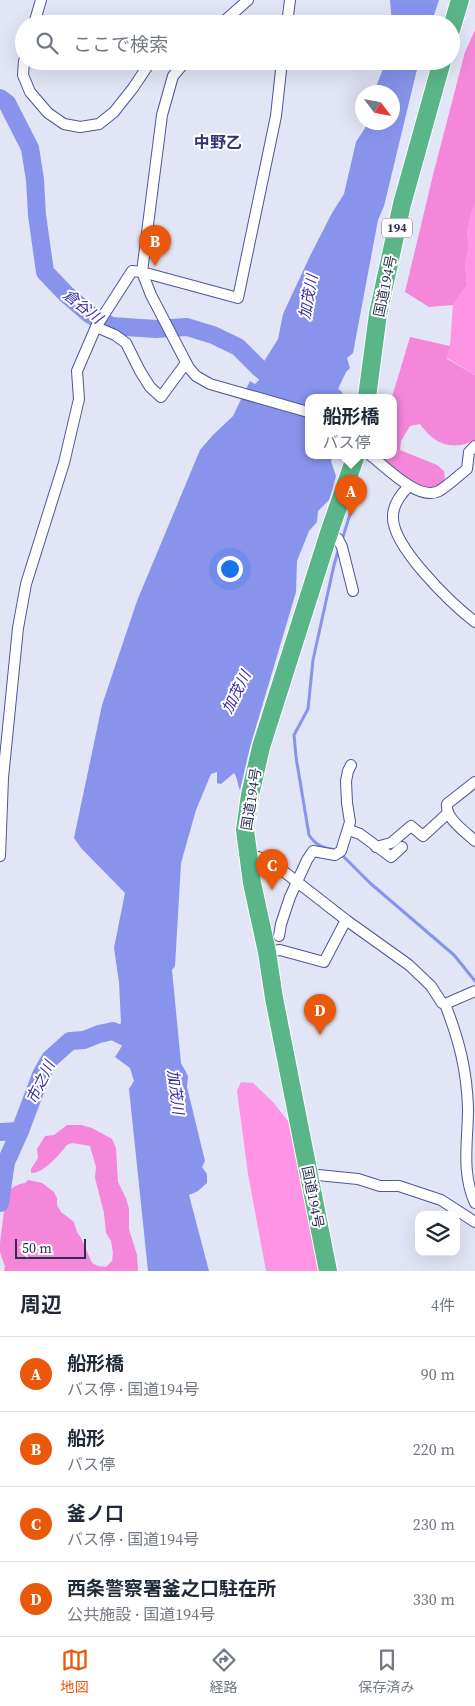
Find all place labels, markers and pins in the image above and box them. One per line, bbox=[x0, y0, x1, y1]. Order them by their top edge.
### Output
pin: B bbox=[139, 225, 171, 266]
pin: A bbox=[335, 475, 367, 516]
pin: C bbox=[256, 849, 288, 890]
pin: D bbox=[304, 994, 336, 1035]

